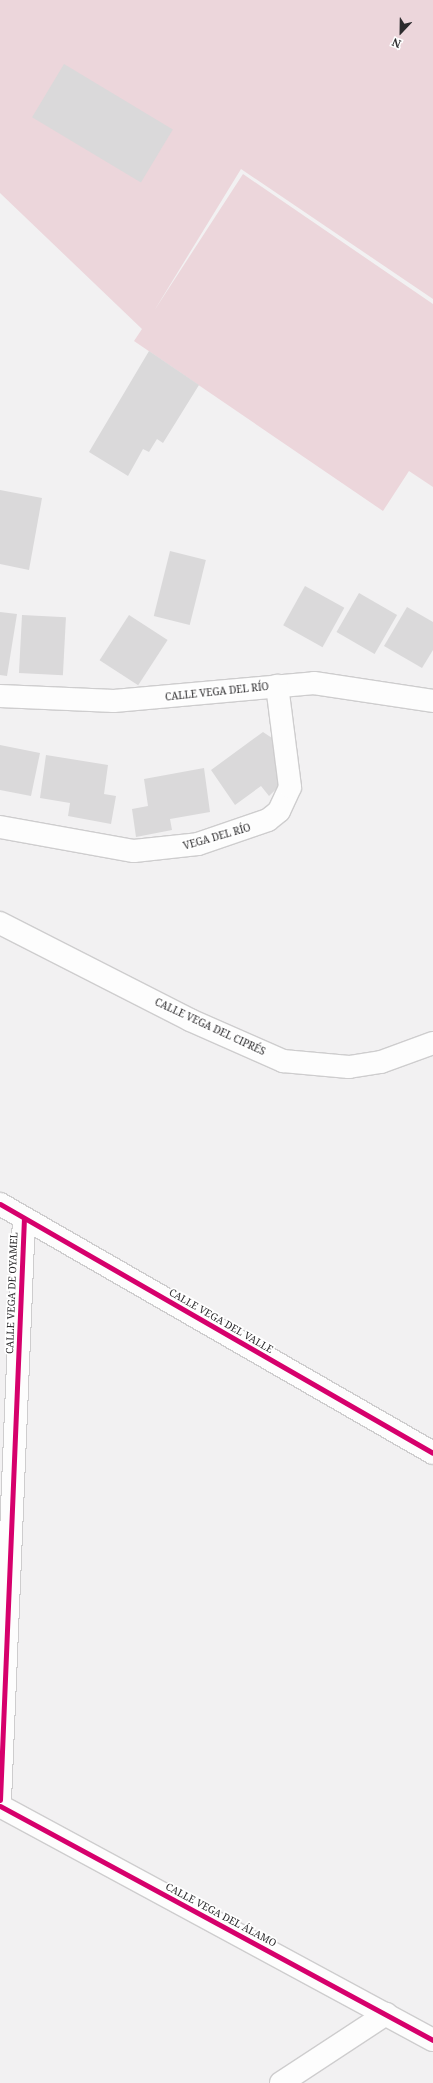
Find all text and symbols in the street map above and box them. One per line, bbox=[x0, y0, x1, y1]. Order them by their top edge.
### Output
north arrow bbox=[381, 12, 421, 52]
text: N bbox=[389, 35, 403, 52]
street label: CALLE VEGA DEL RÍO bbox=[165, 681, 269, 703]
street label: VEGA DEL RÍO bbox=[182, 822, 252, 852]
street label: CALLE VEGA DEL CIPRÉS bbox=[153, 996, 267, 1058]
street label: CALLE VEGA DE OYAMEL bbox=[4, 1232, 20, 1354]
street label: CALLE VEGA DEL VALLE bbox=[167, 1286, 275, 1356]
street label: CALLE VEGA DEL ÁLAMO bbox=[164, 1881, 278, 1949]

